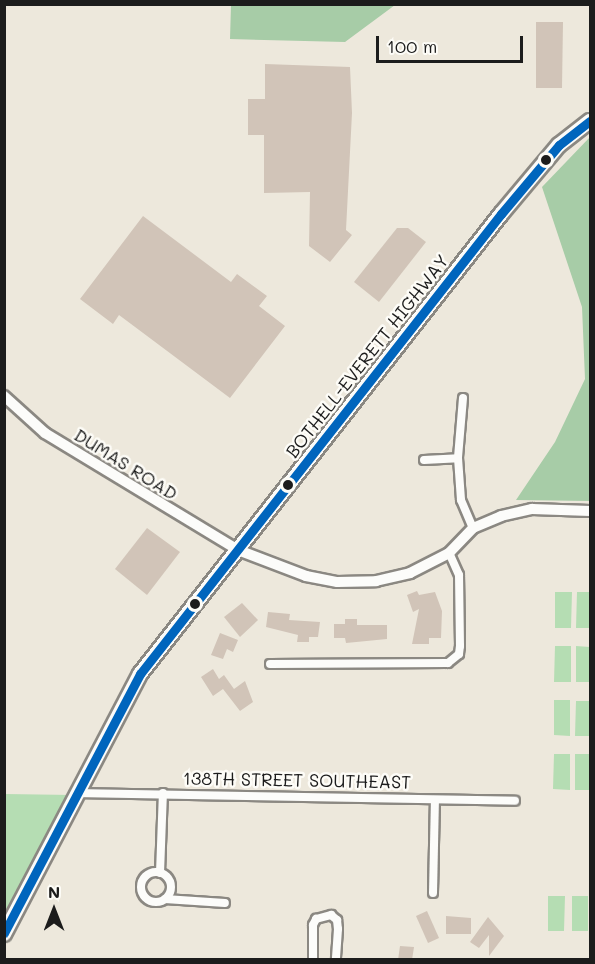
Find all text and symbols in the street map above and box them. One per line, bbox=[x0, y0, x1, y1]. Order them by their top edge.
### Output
scale bar bbox=[379, 24, 526, 62]
text: 100 m bbox=[387, 34, 437, 58]
unlabelled marker bbox=[540, 154, 552, 166]
street label: BOTHELL-EVERETT HIGHWAY bbox=[281, 250, 453, 462]
street label: DUMAS ROAD bbox=[70, 424, 182, 504]
unlabelled marker bbox=[282, 479, 294, 491]
unlabelled marker bbox=[189, 598, 201, 610]
street label: 138TH STREET SOUTHEAST bbox=[183, 767, 411, 793]
north arrow bbox=[24, 880, 84, 940]
text: N bbox=[48, 881, 60, 902]

